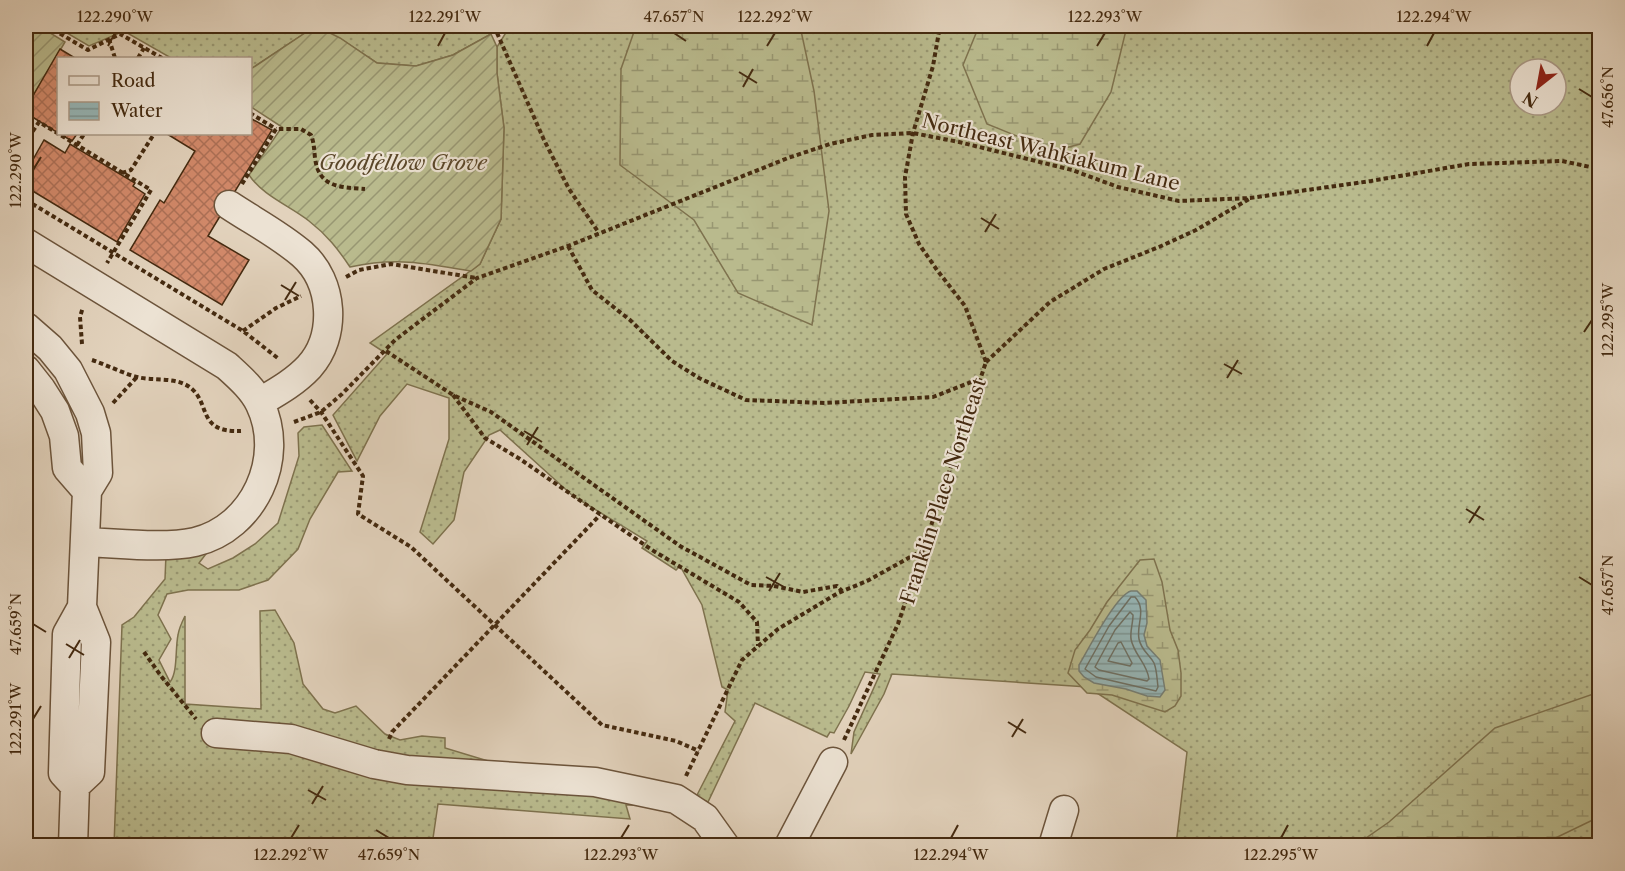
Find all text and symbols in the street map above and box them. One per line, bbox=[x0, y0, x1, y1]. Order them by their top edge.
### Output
text: 122.290°W bbox=[77, 7, 153, 26]
text: 122.291°W bbox=[409, 7, 482, 26]
text: 47.657°N bbox=[644, 7, 704, 26]
text: 122.292°W bbox=[738, 7, 813, 26]
text: 122.293°W bbox=[1068, 7, 1143, 26]
text: 122.294°W bbox=[1397, 7, 1472, 26]
legend bbox=[57, 57, 252, 135]
north arrow bbox=[1508, 57, 1568, 117]
text: 47.656°N bbox=[1598, 66, 1617, 128]
text: Road bbox=[111, 70, 156, 92]
text: N bbox=[1519, 88, 1541, 112]
text: Water bbox=[110, 100, 163, 122]
street label: Northeast Wahkiakum Lane bbox=[920, 108, 1182, 196]
text: 122.290°W bbox=[6, 132, 25, 208]
park label: Goodfellow Grove bbox=[319, 151, 488, 175]
text: 122.295°W bbox=[1598, 282, 1617, 357]
street label: Franklin Place Northeast bbox=[895, 375, 991, 607]
text: 47.657°N bbox=[1598, 555, 1617, 615]
text: 47.659°N bbox=[6, 593, 25, 655]
text: 122.291°W bbox=[6, 682, 25, 755]
text: 122.292°W bbox=[254, 845, 329, 864]
text: 47.659°N bbox=[358, 845, 420, 864]
text: 122.293°W bbox=[584, 845, 659, 864]
text: 122.294°W bbox=[914, 845, 989, 864]
text: 122.295°W bbox=[1244, 845, 1319, 864]

